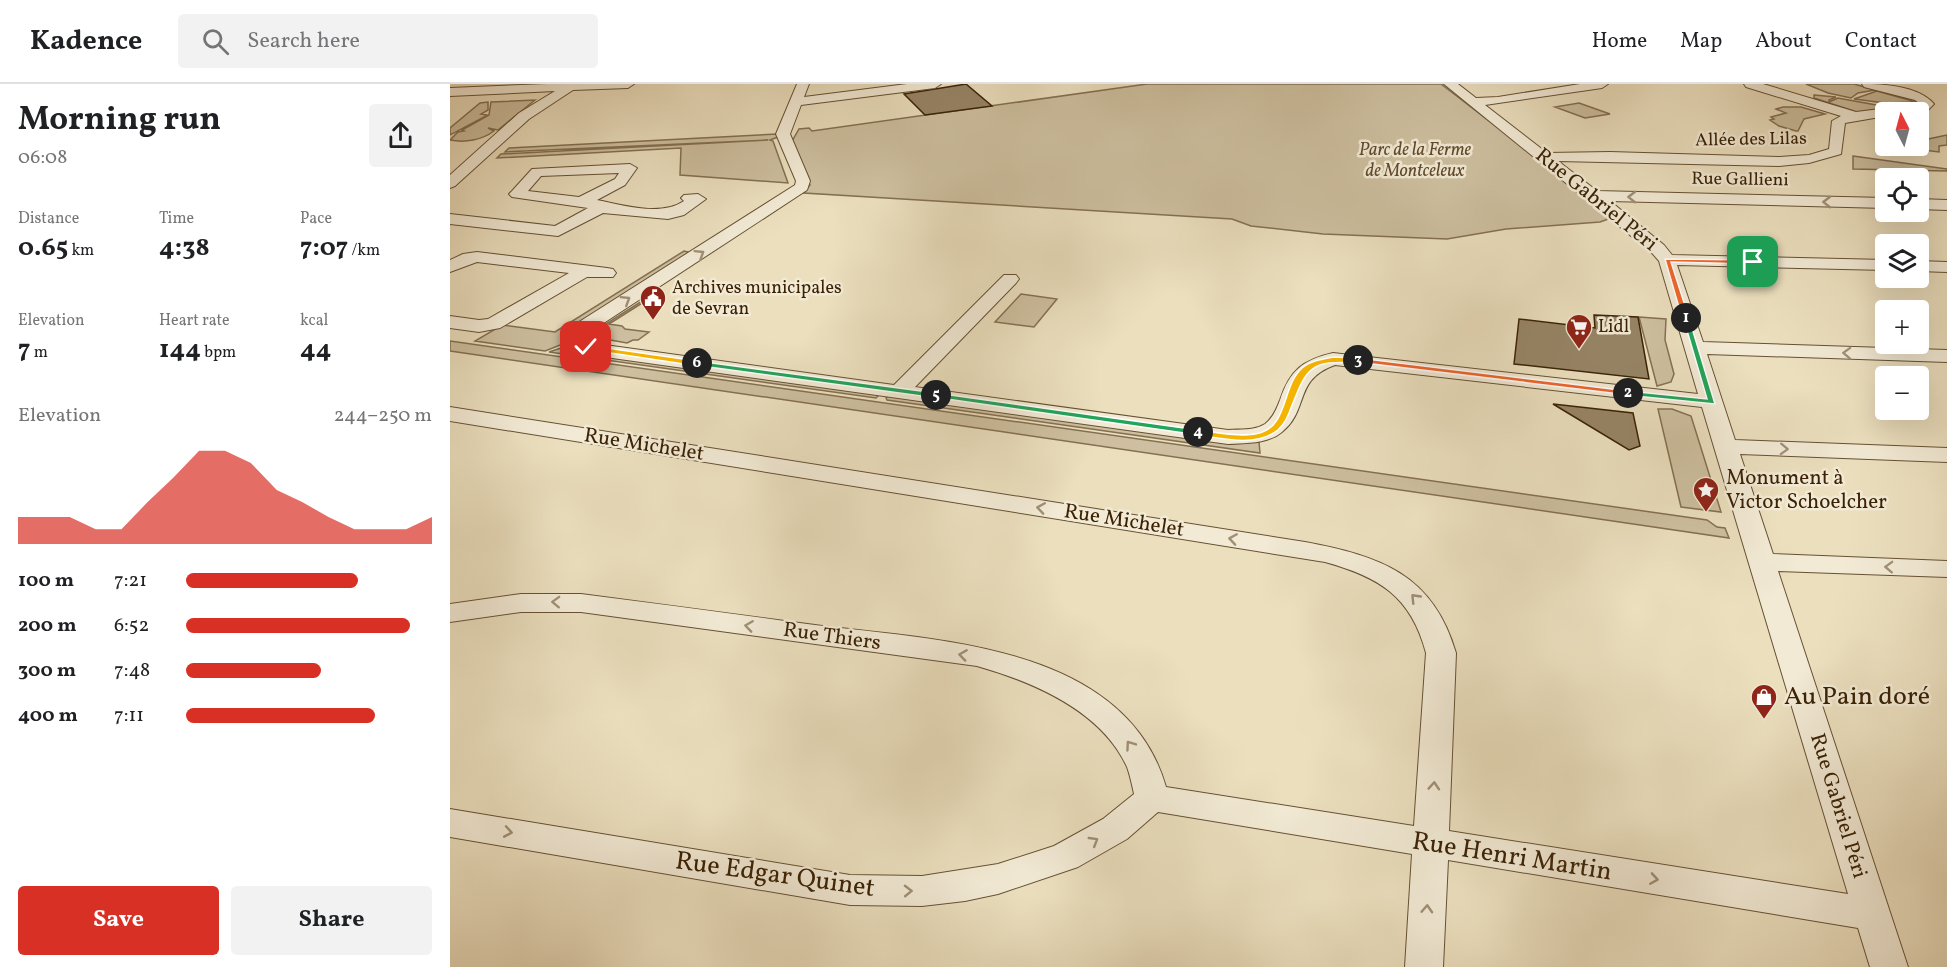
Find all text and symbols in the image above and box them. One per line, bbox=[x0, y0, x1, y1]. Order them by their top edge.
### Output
search box bbox=[178, 14, 598, 68]
text: Kadence bbox=[30, 22, 142, 61]
icon: search bbox=[199, 25, 232, 58]
text: Search here bbox=[247, 26, 360, 57]
text: Home bbox=[1592, 27, 1647, 56]
text: Map bbox=[1680, 27, 1722, 56]
text: About bbox=[1755, 27, 1812, 56]
text: Contact bbox=[1845, 27, 1917, 56]
text: Morning run bbox=[18, 98, 221, 144]
north arrow bbox=[1875, 102, 1929, 156]
map controls bbox=[1875, 102, 1929, 420]
button: share bbox=[369, 104, 432, 167]
street label: Allée des Lilas bbox=[1695, 127, 1807, 153]
park label: Parc de la Ferme de Montceleux bbox=[1359, 138, 1472, 184]
street label: Rue Gabriel Péri bbox=[1529, 142, 1663, 258]
text: 06:08 bbox=[18, 144, 67, 172]
street label: Rue Gallieni bbox=[1691, 167, 1789, 193]
button: locate bbox=[1875, 168, 1929, 222]
one-way arrow bbox=[1628, 190, 1637, 203]
one-way arrow bbox=[1823, 195, 1832, 208]
text: Distance bbox=[18, 208, 79, 230]
text: Time bbox=[159, 208, 194, 230]
text: Pace bbox=[300, 208, 332, 230]
text: 0.65 bbox=[18, 230, 68, 266]
text: 4:38 bbox=[159, 230, 210, 266]
text: 7:07 bbox=[300, 230, 348, 266]
button: layers bbox=[1875, 234, 1929, 288]
pin bbox=[1727, 236, 1778, 287]
text: km bbox=[68, 240, 94, 262]
text: /km bbox=[348, 240, 380, 262]
icon: arrive bbox=[1736, 245, 1769, 278]
one-way arrow bbox=[694, 249, 704, 261]
place label: Archives municipales de Sevran bbox=[672, 276, 842, 322]
public building icon: Archives municipales de Sevran bbox=[638, 283, 668, 321]
one-way arrow bbox=[619, 296, 630, 307]
button: + bbox=[1875, 300, 1929, 354]
pin: 1 bbox=[1671, 303, 1701, 333]
text: 1 bbox=[1683, 307, 1689, 329]
text: Elevation bbox=[18, 310, 85, 332]
text: Heart rate bbox=[159, 310, 230, 332]
text: kcal bbox=[300, 310, 328, 332]
supermarket icon: Lidl bbox=[1564, 312, 1594, 350]
place label: Lidl bbox=[1598, 315, 1629, 340]
pin bbox=[560, 321, 611, 372]
icon: check bbox=[569, 330, 602, 363]
text: 7 bbox=[18, 332, 30, 368]
text: 144 bbox=[159, 332, 201, 368]
text: 44 bbox=[300, 332, 332, 368]
text: m bbox=[30, 342, 48, 364]
text: bpm bbox=[201, 342, 236, 364]
pin: 3 bbox=[1343, 345, 1373, 375]
one-way arrow bbox=[1842, 347, 1851, 359]
pin: 6 bbox=[682, 348, 712, 378]
text: 3 bbox=[1354, 349, 1362, 371]
text: 6 bbox=[693, 352, 701, 374]
button: − bbox=[1875, 366, 1929, 420]
pin: 2 bbox=[1613, 378, 1643, 408]
pin: 5 bbox=[921, 380, 951, 410]
text: 2 bbox=[1624, 382, 1632, 404]
text: 5 bbox=[932, 384, 940, 406]
text: Elevation bbox=[18, 402, 101, 430]
text: 244–250 m bbox=[334, 402, 432, 430]
pin: 4 bbox=[1183, 417, 1213, 447]
street label: Rue Michelet bbox=[582, 421, 706, 469]
text: 4 bbox=[1193, 421, 1203, 443]
one-way arrow bbox=[1779, 443, 1788, 456]
place label: Monument à Victor Schoelcher bbox=[1726, 464, 1887, 517]
place icon: Monument à Victor Schoelcher bbox=[1691, 475, 1721, 513]
street label: Rue Michelet bbox=[1062, 497, 1186, 545]
one-way arrow bbox=[1036, 502, 1046, 515]
one-way arrow bbox=[1229, 533, 1238, 545]
one-way arrow bbox=[1884, 560, 1893, 573]
text: 100 m bbox=[18, 567, 74, 595]
text: 7:21 bbox=[114, 567, 147, 595]
one-way arrow bbox=[1411, 595, 1422, 605]
one-way arrow bbox=[551, 596, 560, 608]
text: 200 m bbox=[18, 612, 76, 640]
text: 6:52 bbox=[114, 612, 149, 640]
street label: Rue Thiers bbox=[781, 616, 883, 658]
one-way arrow bbox=[745, 620, 754, 633]
one-way arrow bbox=[959, 649, 968, 661]
text: 300 m bbox=[18, 657, 76, 685]
text: 7:48 bbox=[114, 657, 150, 685]
place label: Au Pain doré bbox=[1784, 679, 1930, 715]
shop icon: Au Pain doré bbox=[1749, 682, 1779, 720]
text: 400 m bbox=[18, 702, 78, 730]
text: 7:11 bbox=[114, 702, 144, 730]
street label: Rue Gabriel Péri bbox=[1802, 730, 1874, 882]
one-way arrow bbox=[1126, 741, 1137, 752]
one-way arrow bbox=[1427, 781, 1440, 790]
street label: Rue Henri Martin bbox=[1410, 823, 1614, 891]
one-way arrow bbox=[502, 825, 512, 838]
one-way arrow bbox=[1088, 837, 1098, 849]
street label: Rue Edgar Quinet bbox=[673, 843, 877, 907]
one-way arrow bbox=[1649, 873, 1658, 885]
one-way arrow bbox=[903, 885, 912, 897]
button: Save bbox=[18, 886, 219, 955]
button: Share bbox=[231, 886, 432, 955]
one-way arrow bbox=[1421, 904, 1434, 913]

